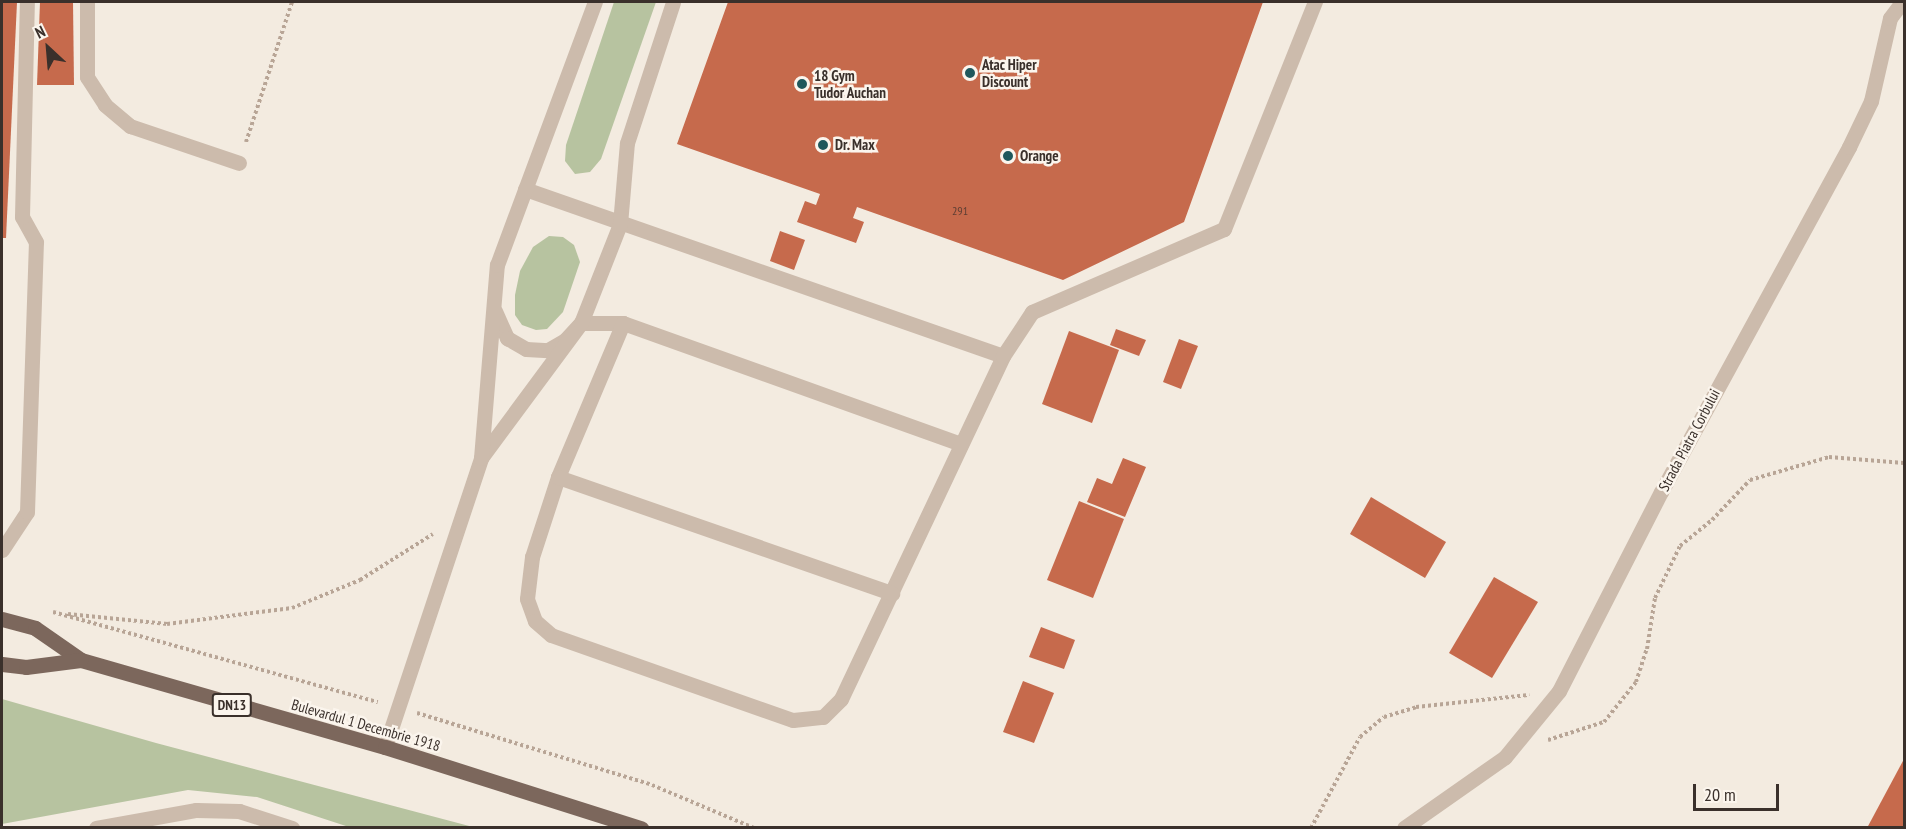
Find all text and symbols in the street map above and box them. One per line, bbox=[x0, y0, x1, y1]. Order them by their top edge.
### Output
north arrow bbox=[18, 18, 78, 78]
text: N bbox=[32, 21, 48, 43]
place label: Atac Hiper Discount bbox=[982, 55, 1037, 90]
place label: 18 Gym Tudor Auchan bbox=[814, 66, 886, 101]
marker: Atac Hiper Discount bbox=[963, 66, 977, 80]
marker: 18 Gym Tudor Auchan bbox=[795, 77, 809, 91]
place label: Dr. Max bbox=[835, 136, 876, 154]
marker: Dr. Max bbox=[816, 138, 830, 152]
place label: Orange bbox=[1020, 147, 1059, 165]
marker: Orange bbox=[1001, 149, 1015, 163]
house number: 291 bbox=[952, 204, 968, 218]
street label: Strada Piatra Corbului bbox=[1655, 386, 1723, 494]
road number: DN13 bbox=[211, 694, 253, 716]
street label: Bulevardul 1 Decembrie 1918 bbox=[290, 695, 442, 755]
scale bar bbox=[1696, 772, 1782, 810]
text: 20 m bbox=[1704, 783, 1736, 806]

